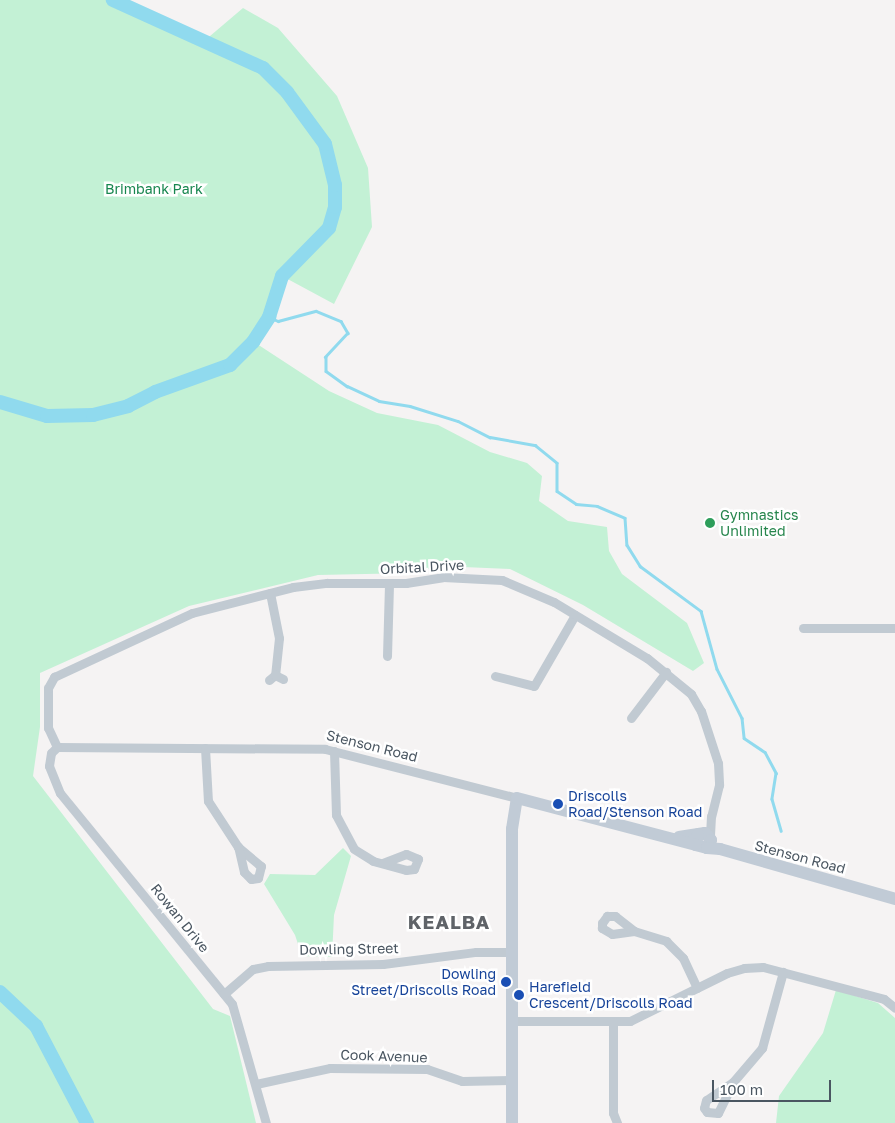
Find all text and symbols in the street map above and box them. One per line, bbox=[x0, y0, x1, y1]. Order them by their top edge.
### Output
park label: Brimbank Park bbox=[105, 181, 203, 197]
place label: Gymnastics Unlimited bbox=[720, 507, 798, 540]
marker: Gymnastics Unlimited bbox=[704, 517, 716, 529]
street label: Orbital Drive bbox=[379, 556, 465, 578]
street label: Stenson Road bbox=[325, 727, 419, 765]
place label: Driscolls Road/Stenson Road bbox=[568, 788, 702, 820]
marker: Driscolls Road/Stenson Road bbox=[552, 798, 564, 810]
street label: Stenson Road bbox=[753, 837, 847, 877]
street label: Rowan Drive bbox=[147, 880, 213, 956]
district label: KEALBA bbox=[407, 911, 491, 933]
street label: Dowling Street bbox=[299, 940, 399, 958]
place label: Dowling Street/Driscolls Road bbox=[351, 966, 496, 999]
marker: Dowling Street/Driscolls Road bbox=[500, 976, 512, 988]
place label: Harefield Crescent/Driscolls Road bbox=[529, 979, 693, 1012]
marker: Harefield Crescent/Driscolls Road bbox=[513, 989, 525, 1001]
street label: Cook Avenue bbox=[340, 1046, 428, 1066]
scale bar bbox=[715, 1070, 834, 1102]
text: 100 m bbox=[720, 1080, 763, 1098]

